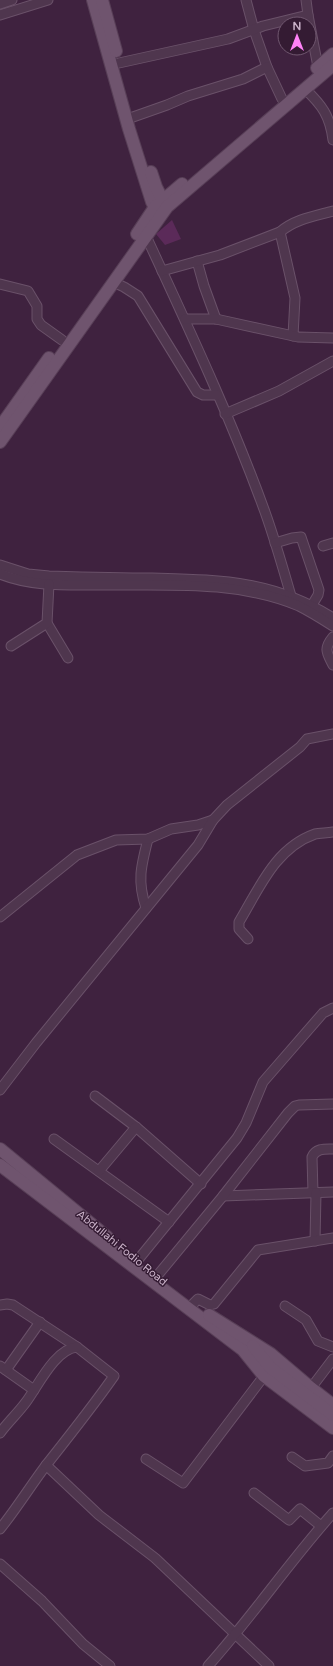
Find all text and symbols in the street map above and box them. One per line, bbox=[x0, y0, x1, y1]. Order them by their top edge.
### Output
north arrow bbox=[277, 16, 317, 56]
text: N bbox=[293, 20, 301, 33]
street label: Abdullahi Fodio Road bbox=[74, 1208, 170, 1288]

